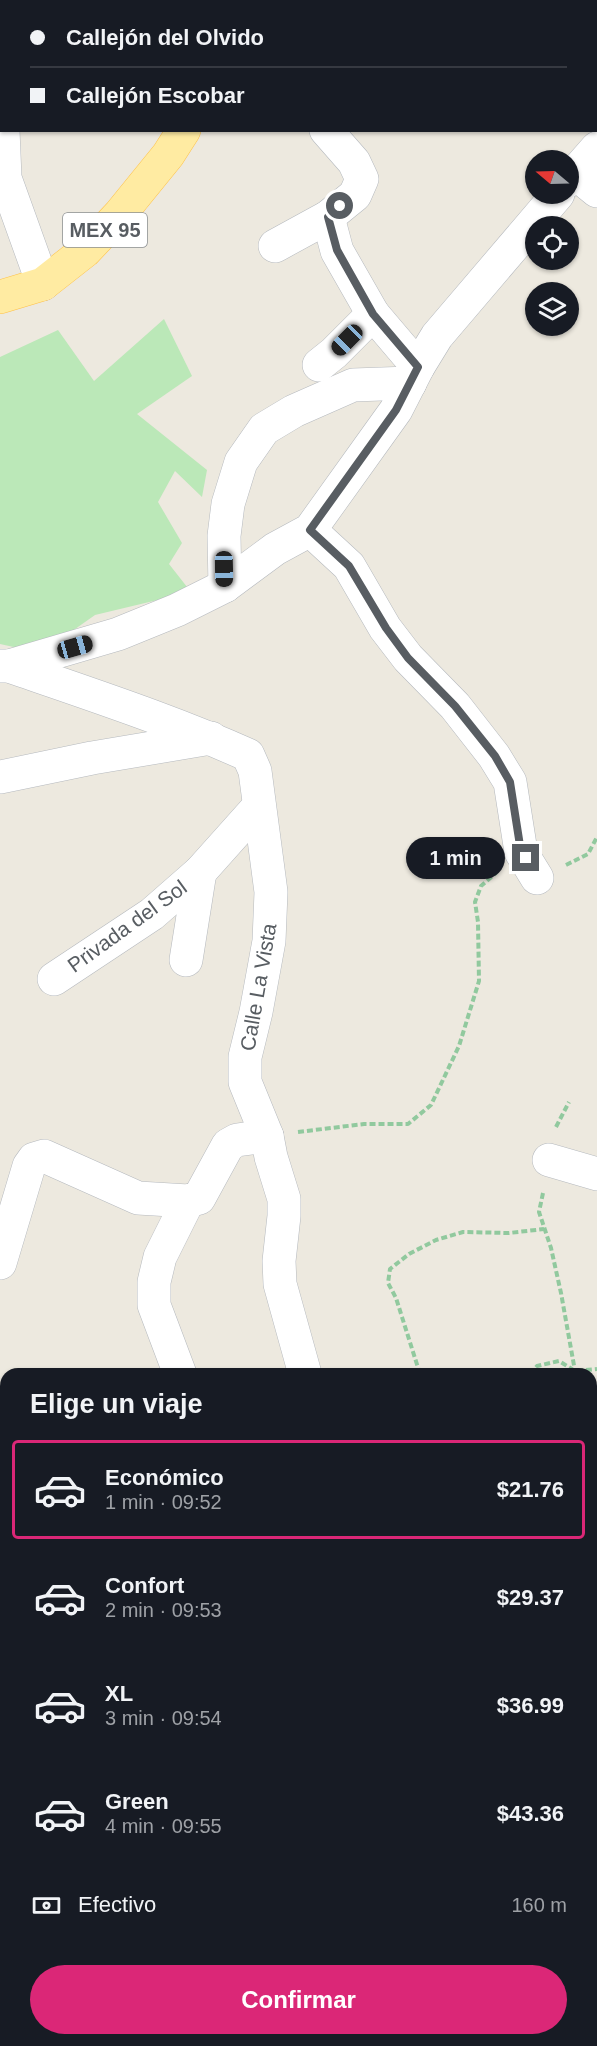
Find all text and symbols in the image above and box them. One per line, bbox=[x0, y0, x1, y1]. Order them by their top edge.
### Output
text: Callejón del Olvido bbox=[66, 25, 264, 50]
text: Callejón Escobar bbox=[66, 83, 245, 108]
north arrow bbox=[525, 150, 579, 204]
map controls bbox=[525, 150, 579, 336]
route start bbox=[326, 192, 353, 219]
road number: MEX 95 bbox=[63, 213, 147, 247]
button: locate bbox=[525, 216, 579, 270]
button: layers bbox=[525, 282, 579, 336]
car bbox=[328, 321, 366, 359]
car bbox=[215, 551, 233, 587]
car bbox=[55, 633, 95, 661]
callout: 1 min bbox=[406, 837, 505, 879]
route end bbox=[512, 844, 539, 871]
text: 1 min bbox=[429, 847, 482, 869]
street label: Privada del Sol bbox=[63, 875, 191, 977]
street label: Calle La Vista bbox=[235, 921, 281, 1053]
text: Elige un viaje bbox=[30, 1389, 203, 1419]
icon: car bbox=[33, 1463, 87, 1517]
text: Económico bbox=[105, 1465, 224, 1490]
text: $21.76 bbox=[497, 1477, 564, 1502]
text: 1 min · 09:52 bbox=[105, 1491, 222, 1513]
icon: car bbox=[33, 1571, 87, 1625]
text: Confort bbox=[105, 1573, 184, 1598]
text: $29.37 bbox=[497, 1585, 564, 1610]
text: 2 min · 09:53 bbox=[105, 1599, 222, 1621]
icon: car bbox=[33, 1679, 87, 1733]
text: XL bbox=[105, 1681, 133, 1706]
text: $36.99 bbox=[497, 1693, 564, 1718]
text: 3 min · 09:54 bbox=[105, 1707, 222, 1729]
icon: car bbox=[33, 1787, 87, 1841]
text: Green bbox=[105, 1789, 169, 1814]
text: $43.36 bbox=[497, 1801, 564, 1826]
text: 4 min · 09:55 bbox=[105, 1815, 222, 1837]
icon: cash bbox=[30, 1889, 63, 1922]
text: Efectivo bbox=[78, 1892, 156, 1917]
text: 160 m bbox=[511, 1894, 567, 1916]
button: Confirmar bbox=[30, 1965, 567, 2034]

